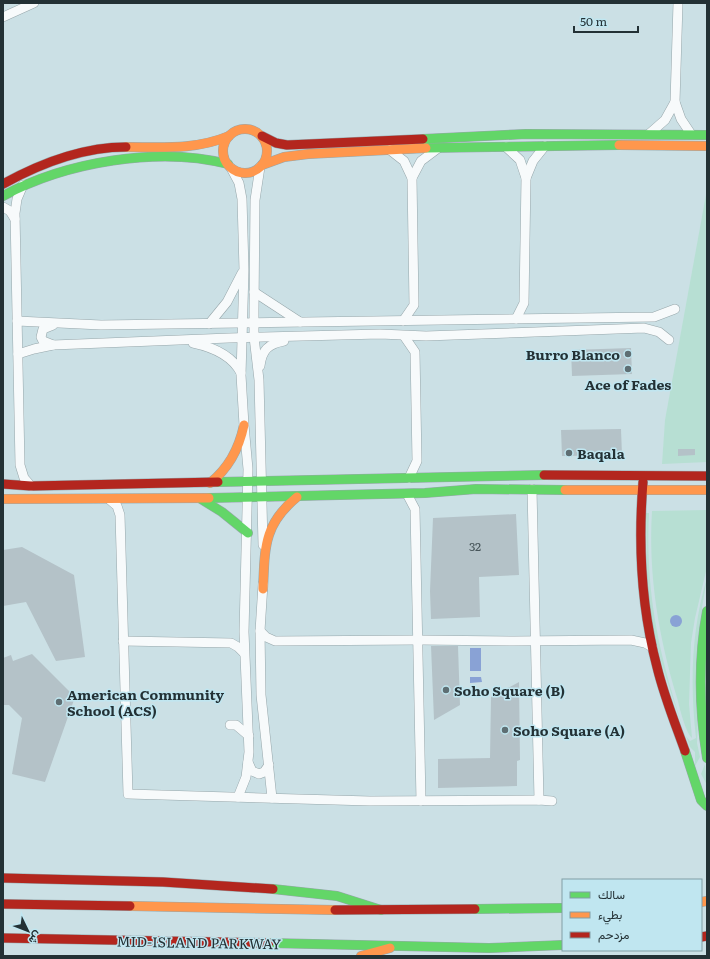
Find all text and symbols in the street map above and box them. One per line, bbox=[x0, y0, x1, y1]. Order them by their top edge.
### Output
scale bar bbox=[574, 8, 638, 34]
text: 50 m bbox=[580, 12, 607, 30]
place label: Burro Blanco bbox=[526, 344, 620, 364]
marker: Burro Blanco bbox=[623, 349, 633, 359]
marker: Ace of Fades bbox=[623, 364, 633, 374]
place label: Ace of Fades bbox=[585, 374, 671, 394]
place label: Baqala bbox=[577, 443, 626, 463]
marker: Baqala bbox=[564, 448, 574, 458]
house number: 32 bbox=[469, 537, 481, 555]
place label: Soho Square (B) bbox=[454, 680, 565, 700]
place label: American Community School (ACS) bbox=[67, 684, 225, 720]
marker: Soho Square (B) bbox=[441, 685, 451, 695]
marker: American Community School (ACS) bbox=[54, 697, 64, 707]
place label: Soho Square (A) bbox=[513, 720, 625, 740]
marker: Soho Square (A) bbox=[500, 725, 510, 735]
legend bbox=[562, 879, 702, 951]
text: سالك bbox=[598, 885, 625, 903]
text: بطيء bbox=[598, 905, 622, 925]
north arrow bbox=[8, 911, 48, 951]
text: مزدحم bbox=[598, 925, 629, 943]
text: ش bbox=[26, 928, 46, 949]
street label: MID-ISLAND PARKWAY bbox=[116, 931, 282, 953]

